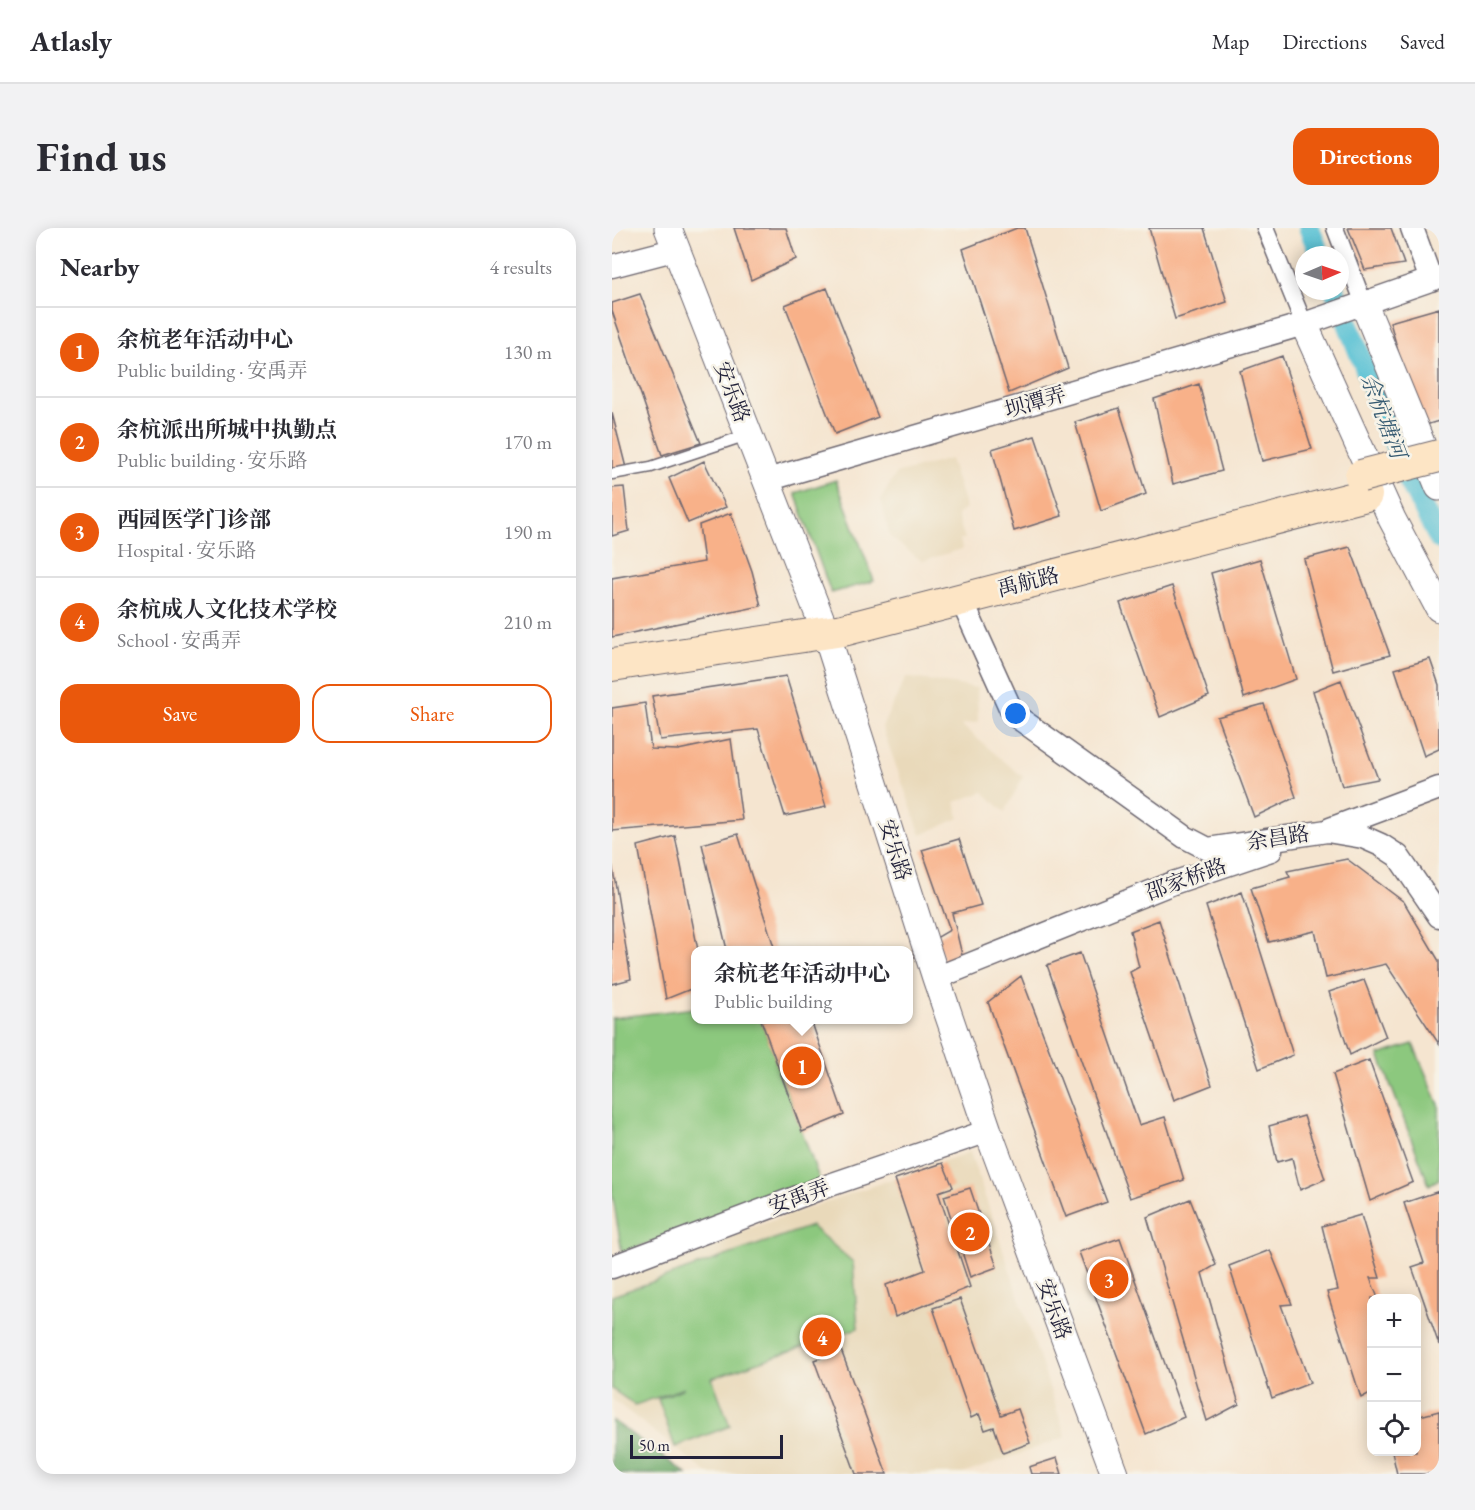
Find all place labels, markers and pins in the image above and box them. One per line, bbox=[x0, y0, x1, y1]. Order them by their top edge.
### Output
pin: 1 bbox=[782, 1044, 822, 1088]
pin: 2 bbox=[950, 1210, 990, 1254]
pin: 3 bbox=[1090, 1256, 1128, 1302]
pin: 4 bbox=[802, 1314, 842, 1360]

